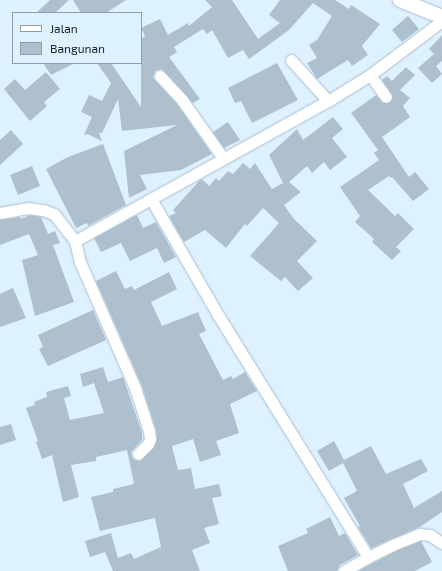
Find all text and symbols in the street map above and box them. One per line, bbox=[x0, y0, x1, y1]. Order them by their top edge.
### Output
legend bbox=[12, 12, 142, 64]
text: Jalan bbox=[50, 21, 78, 35]
text: Bangunan bbox=[50, 41, 105, 55]

